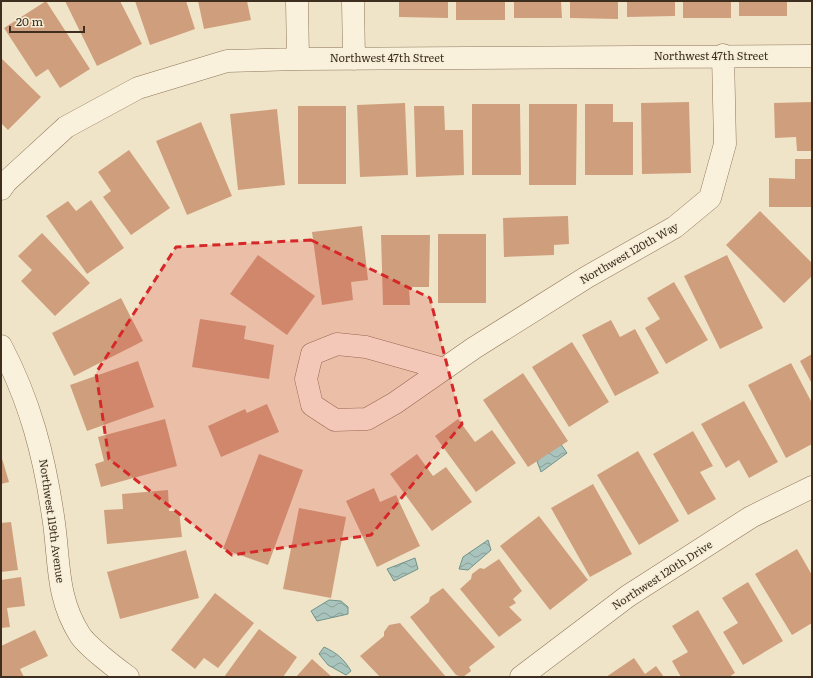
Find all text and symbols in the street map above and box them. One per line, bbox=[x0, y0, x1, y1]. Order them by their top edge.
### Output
scale bar bbox=[10, 8, 84, 34]
text: 20 m bbox=[16, 12, 43, 30]
street label: Northwest 47th Street bbox=[654, 47, 769, 63]
street label: Northwest 47th Street bbox=[330, 49, 445, 65]
street label: Northwest 120th Way bbox=[576, 217, 681, 287]
street label: Northwest 119th Avenue bbox=[36, 458, 70, 584]
street label: Northwest 120th Drive bbox=[608, 535, 715, 613]

